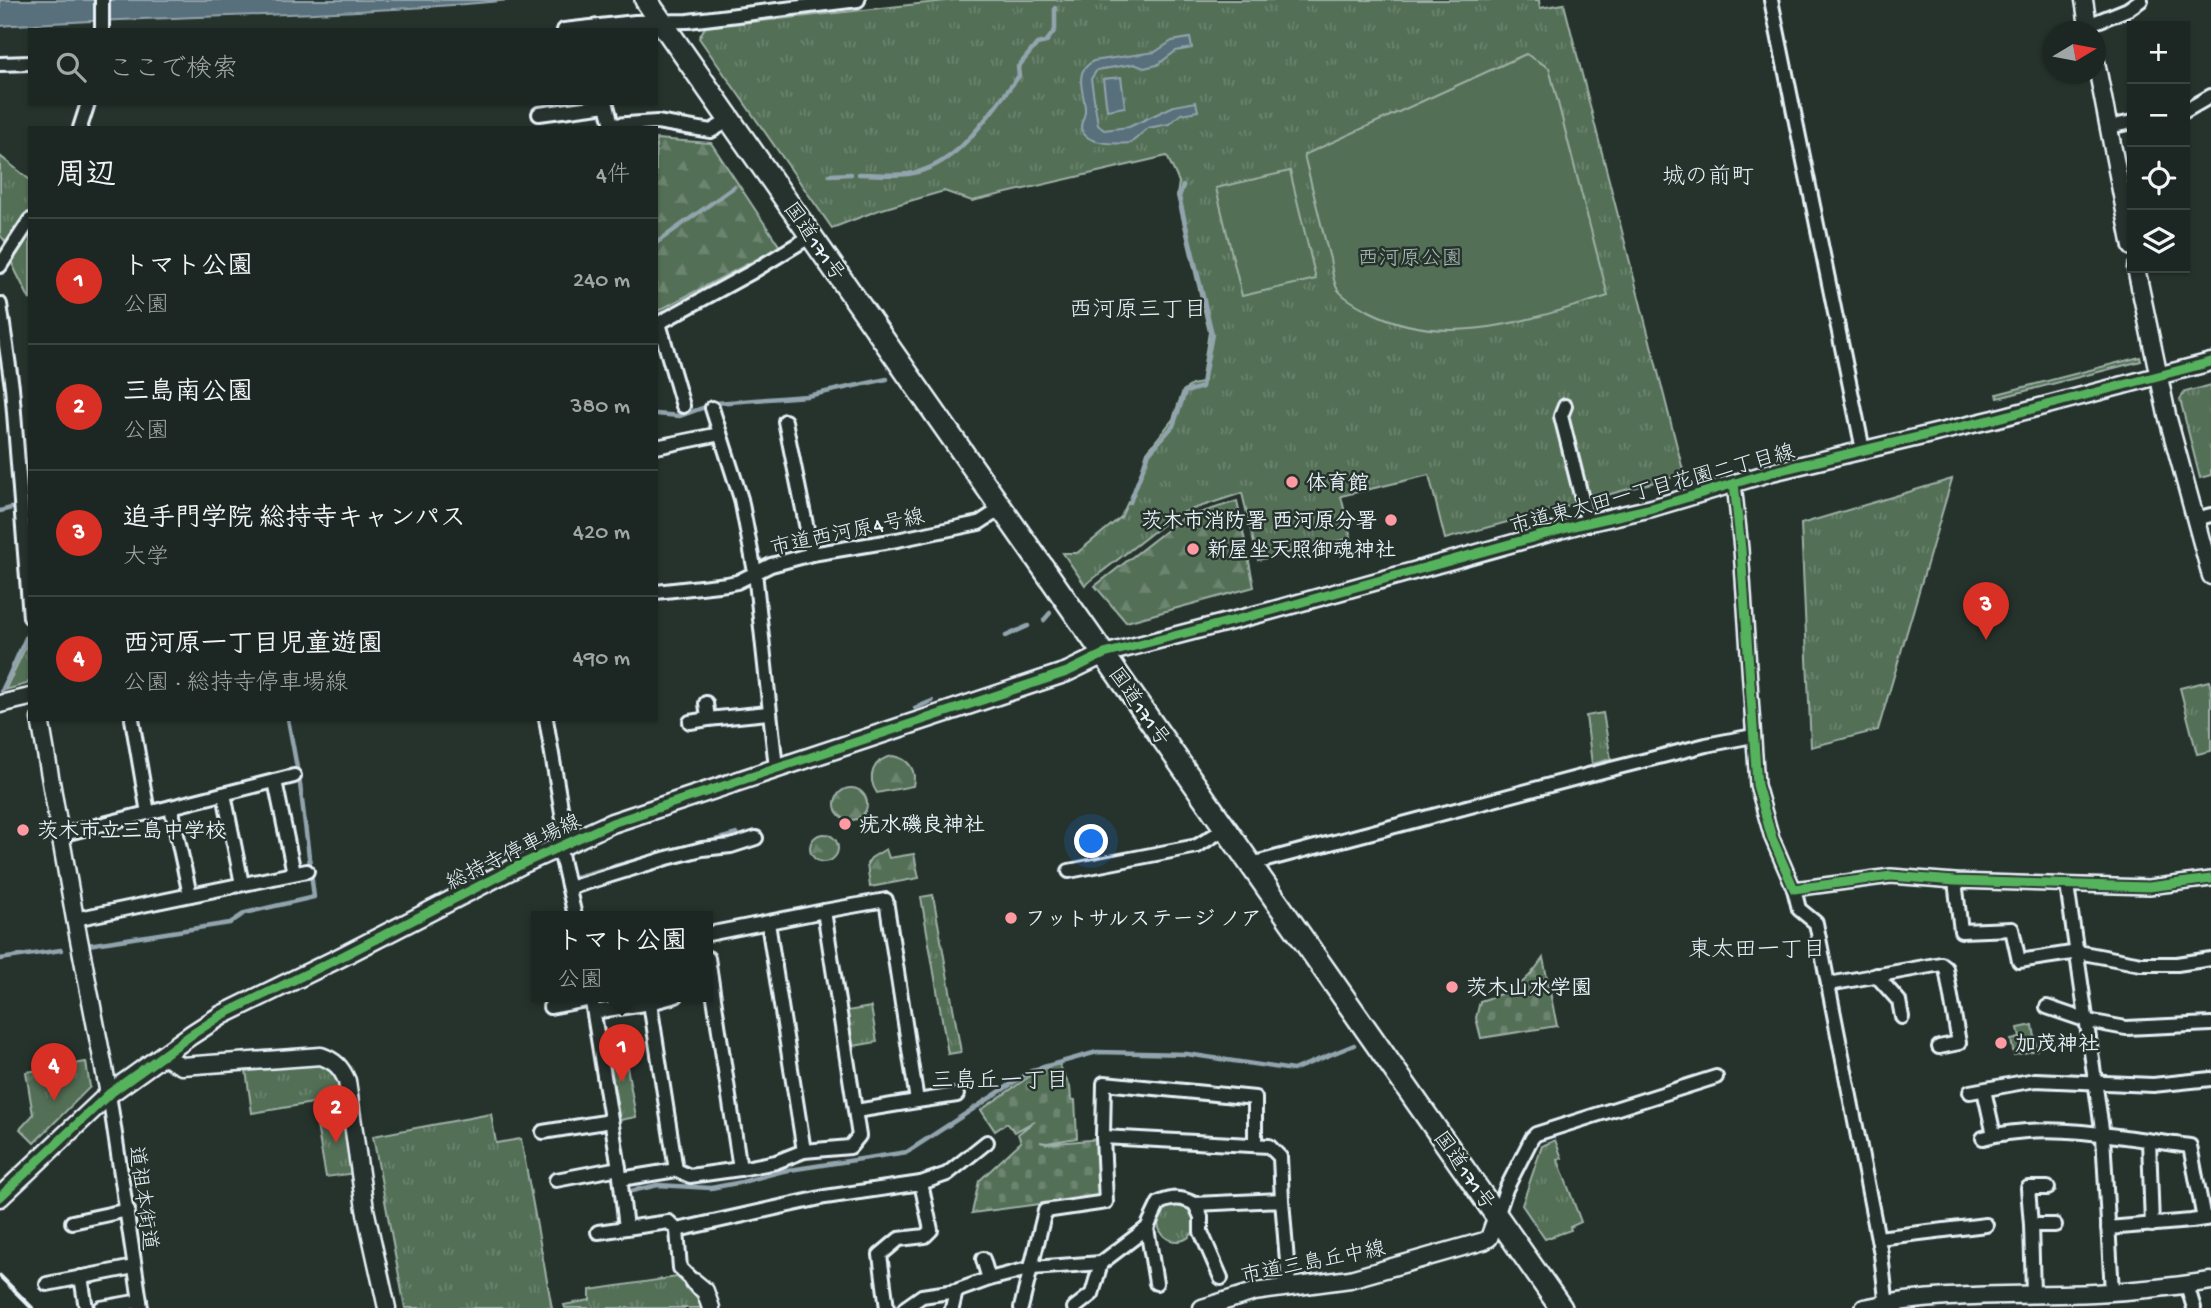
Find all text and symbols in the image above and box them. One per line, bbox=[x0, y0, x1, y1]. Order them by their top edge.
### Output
north arrow bbox=[2043, 21, 2106, 84]
map controls bbox=[2127, 21, 2190, 273]
button: + bbox=[2127, 21, 2190, 84]
search box bbox=[28, 28, 658, 105]
icon: search bbox=[52, 48, 90, 86]
text: ここで検索 bbox=[108, 56, 238, 87]
button: − bbox=[2127, 84, 2190, 147]
button: locate bbox=[2127, 147, 2190, 210]
text: 周辺 bbox=[56, 160, 116, 195]
text: 4件 bbox=[596, 163, 630, 190]
district label: 城の前町 bbox=[1662, 164, 1754, 192]
street label: 国道171号 bbox=[776, 198, 849, 287]
button: layers bbox=[2127, 210, 2190, 273]
park label: 西河原公園 bbox=[1358, 248, 1463, 273]
text: トマト公園 bbox=[123, 253, 253, 284]
text: 1 bbox=[74, 268, 84, 295]
text: 240 m bbox=[573, 268, 630, 295]
text: 公園 bbox=[123, 293, 169, 320]
district label: 西河原三丁目 bbox=[1069, 298, 1207, 325]
text: 三島南公園 bbox=[123, 379, 253, 410]
text: 2 bbox=[73, 394, 85, 421]
text: 380 m bbox=[571, 394, 630, 421]
text: 公園 bbox=[123, 419, 169, 446]
street label: 市道東太田一丁目花園二丁目線 bbox=[1507, 439, 1798, 542]
place label: 体育館 bbox=[1306, 471, 1369, 498]
marker: 体育館 bbox=[1284, 474, 1300, 490]
text: 追手門学院 総持寺キャンパス bbox=[123, 505, 466, 536]
street label: 市道西河原4号線 bbox=[768, 505, 927, 563]
place label: 茨木市消防署 西河原分署 bbox=[1141, 509, 1377, 536]
marker: 茨木市消防署 西河原分署 bbox=[1383, 512, 1399, 528]
text: 3 bbox=[73, 520, 85, 547]
text: 420 m bbox=[573, 520, 630, 547]
place label: 新屋坐天照御魂神社 bbox=[1207, 539, 1396, 565]
marker: 新屋坐天照御魂神社 bbox=[1185, 541, 1201, 557]
text: 大学 bbox=[123, 545, 169, 572]
pin: 3 bbox=[1963, 582, 2009, 640]
text: 西河原一丁目児童遊園 bbox=[123, 631, 383, 662]
text: 4 bbox=[74, 646, 84, 673]
text: 490 m bbox=[573, 646, 630, 673]
street label: 国道171号 bbox=[1101, 663, 1174, 752]
text: 公園 · 総持寺停車場線 bbox=[123, 671, 348, 698]
street label: 総持寺停車場線 bbox=[442, 809, 586, 898]
place label: 疣水磯良神社 bbox=[859, 813, 985, 840]
marker: 疣水磯良神社 bbox=[837, 816, 853, 832]
place label: 茨木市立三島中学校 bbox=[37, 819, 226, 846]
marker: 茨木市立三島中学校 bbox=[15, 822, 31, 838]
your location bbox=[1074, 824, 1108, 858]
place label: フットサルステージ ノア bbox=[1025, 908, 1262, 934]
marker: フットサルステージ ノア bbox=[1003, 910, 1019, 926]
popup bbox=[531, 911, 713, 1002]
text: トマト公園 bbox=[557, 928, 687, 959]
district label: 東太田一丁目 bbox=[1688, 937, 1826, 965]
text: 公園 bbox=[557, 968, 603, 995]
place label: 茨木山水学園 bbox=[1466, 976, 1592, 1003]
marker: 茨木山水学園 bbox=[1444, 979, 1460, 995]
pin: 1 bbox=[599, 1024, 645, 1082]
place label: 加茂神社 bbox=[2015, 1033, 2099, 1059]
marker: 加茂神社 bbox=[1993, 1035, 2009, 1051]
pin: 4 bbox=[31, 1043, 77, 1101]
district label: 三島丘一丁目 bbox=[931, 1068, 1069, 1096]
pin: 2 bbox=[313, 1085, 359, 1143]
street label: 国道171号 bbox=[1426, 1127, 1499, 1216]
street label: 道祖本街道 bbox=[121, 1145, 161, 1252]
street label: 市道三島丘中線 bbox=[1239, 1236, 1388, 1291]

